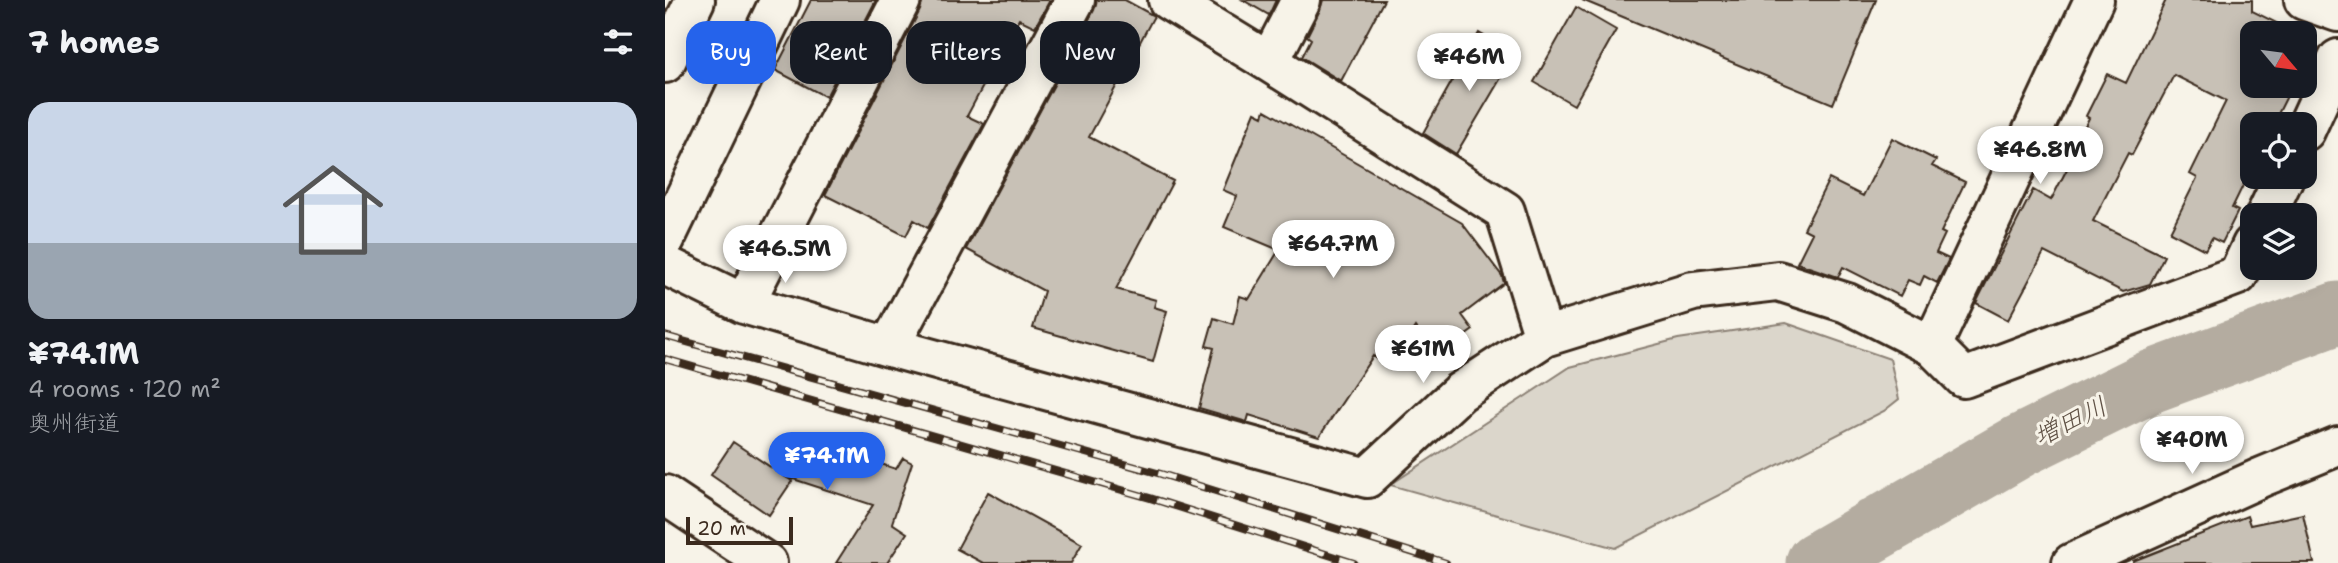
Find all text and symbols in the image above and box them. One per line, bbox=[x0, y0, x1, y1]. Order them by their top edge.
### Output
chip: Buy bbox=[686, 21, 776, 84]
chip: Rent bbox=[790, 21, 892, 84]
chip: Filters bbox=[906, 21, 1026, 84]
chip: New bbox=[1040, 21, 1140, 84]
north arrow bbox=[2240, 21, 2317, 98]
map controls bbox=[2240, 21, 2317, 280]
text: 7 homes bbox=[28, 22, 160, 63]
icon: filters bbox=[599, 23, 637, 61]
pin: ¥46M bbox=[1428, 34, 1510, 93]
text: ¥46M bbox=[1433, 41, 1505, 71]
button: locate bbox=[2240, 112, 2317, 189]
pin: ¥46.8M bbox=[1983, 127, 2097, 186]
text: ¥46.8M bbox=[1993, 134, 2087, 164]
icon: home bbox=[270, 147, 396, 273]
button: layers bbox=[2240, 203, 2317, 280]
pin: ¥64.7M bbox=[1276, 220, 1390, 280]
pin: ¥46.5M bbox=[728, 226, 842, 285]
text: ¥64.7M bbox=[1288, 228, 1378, 258]
text: ¥46.5M bbox=[739, 233, 831, 263]
pin: ¥61M bbox=[1382, 326, 1464, 385]
text: ¥74.1M bbox=[28, 333, 139, 374]
text: ¥61M bbox=[1391, 333, 1455, 363]
text: 4 rooms · 120 m² bbox=[28, 374, 221, 404]
water label: 増田川 bbox=[2027, 388, 2113, 453]
text: 奥州街道 bbox=[28, 408, 120, 438]
pin: ¥40M bbox=[2151, 416, 2233, 476]
text: ¥40M bbox=[2156, 424, 2228, 454]
pin: ¥74.1M bbox=[770, 433, 884, 492]
text: ¥74.1M bbox=[784, 440, 870, 470]
scale bar bbox=[686, 514, 793, 546]
text: 20 m bbox=[697, 516, 746, 541]

